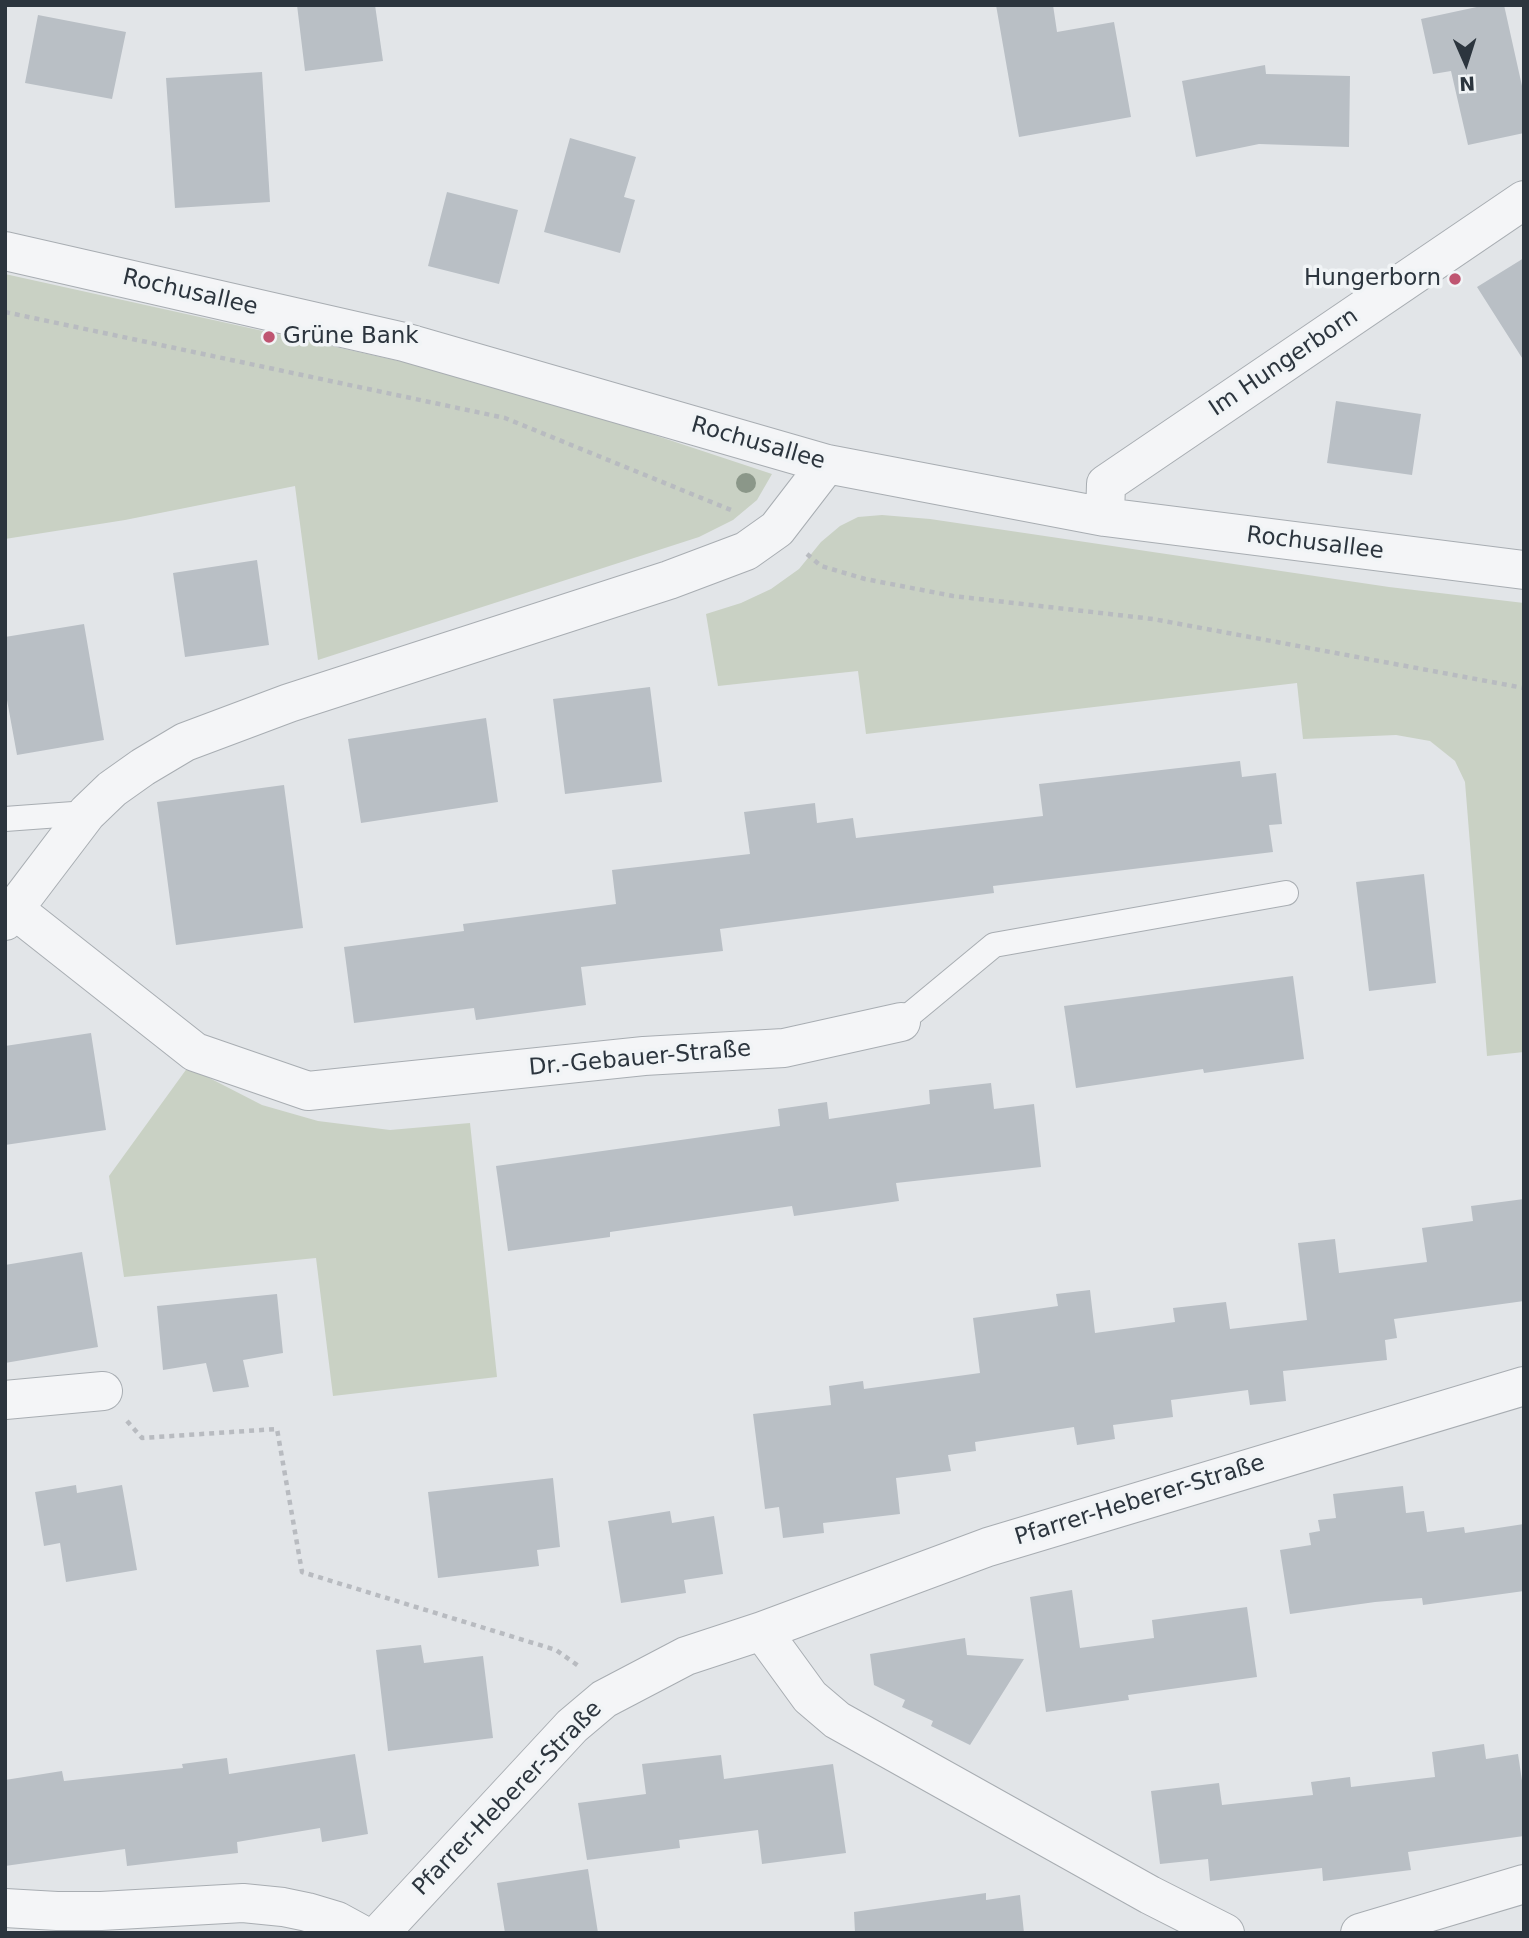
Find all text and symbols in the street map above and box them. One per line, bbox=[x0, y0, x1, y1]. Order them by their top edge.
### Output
north arrow bbox=[1431, 28, 1501, 98]
text: N bbox=[1459, 73, 1476, 95]
street label: Rochusallee bbox=[120, 264, 260, 322]
place label: Hungerborn bbox=[1304, 265, 1441, 293]
marker: Hungerborn bbox=[1447, 271, 1463, 287]
street label: Im Hungerborn bbox=[1204, 303, 1364, 423]
place label: Grüne Bank bbox=[283, 323, 419, 351]
marker: Grüne Bank bbox=[261, 329, 277, 345]
street label: Rochusallee bbox=[688, 412, 828, 476]
street label: Rochusallee bbox=[1245, 522, 1385, 566]
street label: Dr.-Gebauer-Straße bbox=[528, 1036, 752, 1082]
street label: Pfarrer-Heberer-Straße bbox=[1012, 1450, 1268, 1552]
street label: Pfarrer-Heberer-Straße bbox=[408, 1696, 608, 1902]

